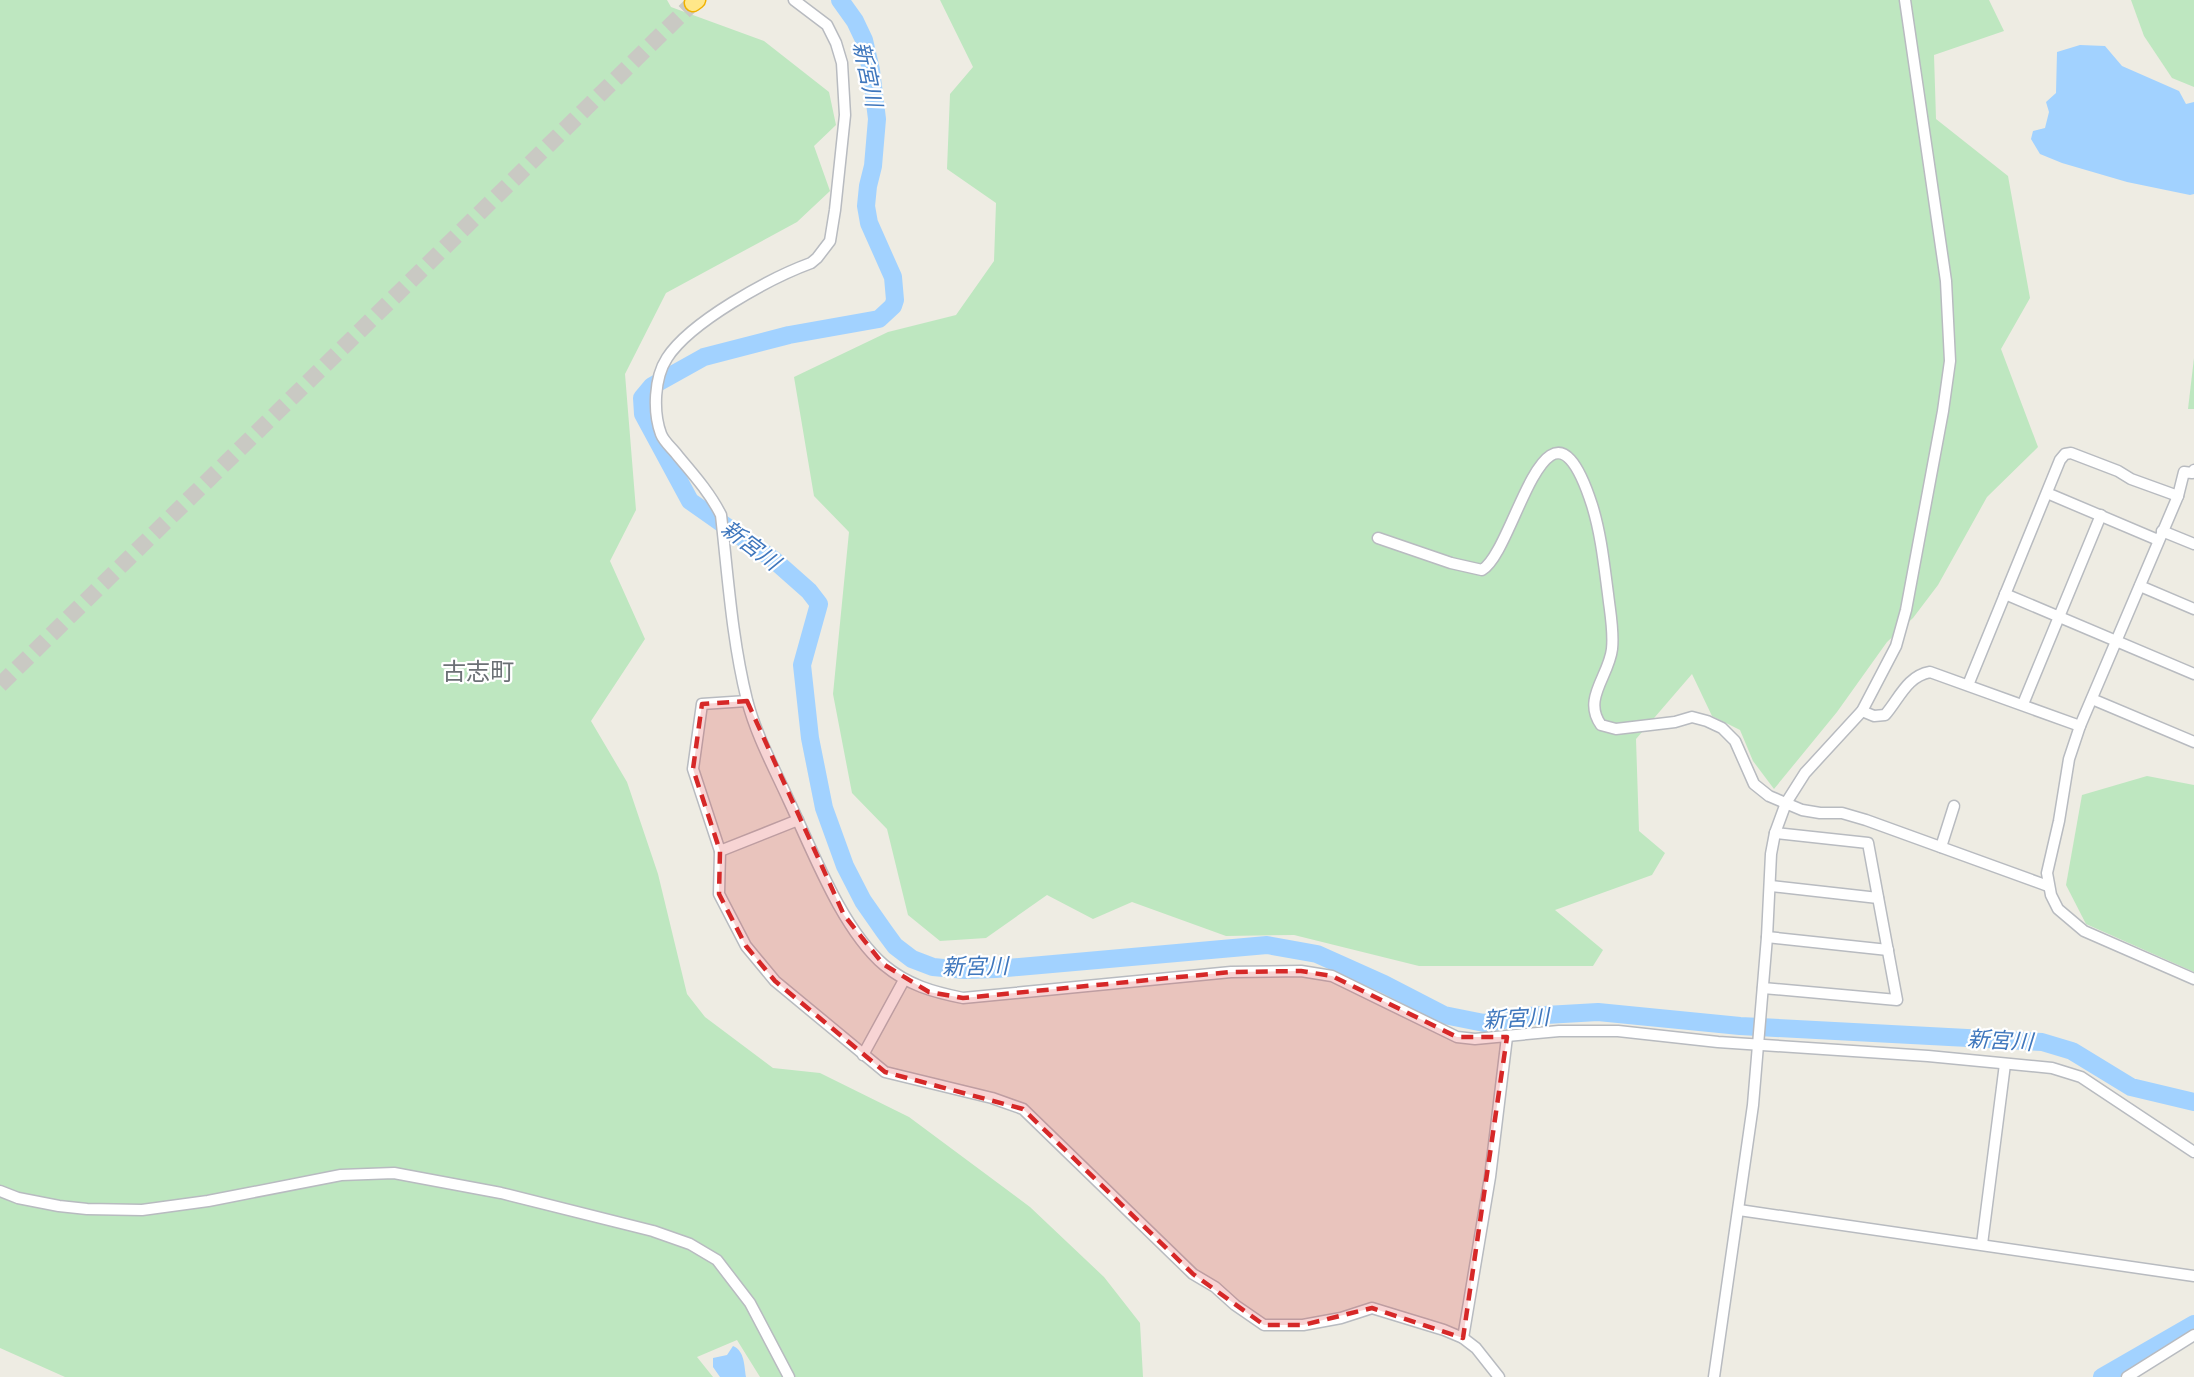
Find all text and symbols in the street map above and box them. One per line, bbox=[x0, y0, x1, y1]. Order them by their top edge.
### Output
water label: 新宮川 bbox=[845, 38, 891, 112]
water label: 新宮川 bbox=[715, 512, 789, 579]
district label: 古志町 bbox=[442, 654, 514, 689]
water label: 新宮川 bbox=[942, 949, 1010, 983]
water label: 新宮川 bbox=[1482, 1000, 1552, 1036]
water label: 新宮川 bbox=[1966, 1022, 2036, 1058]

